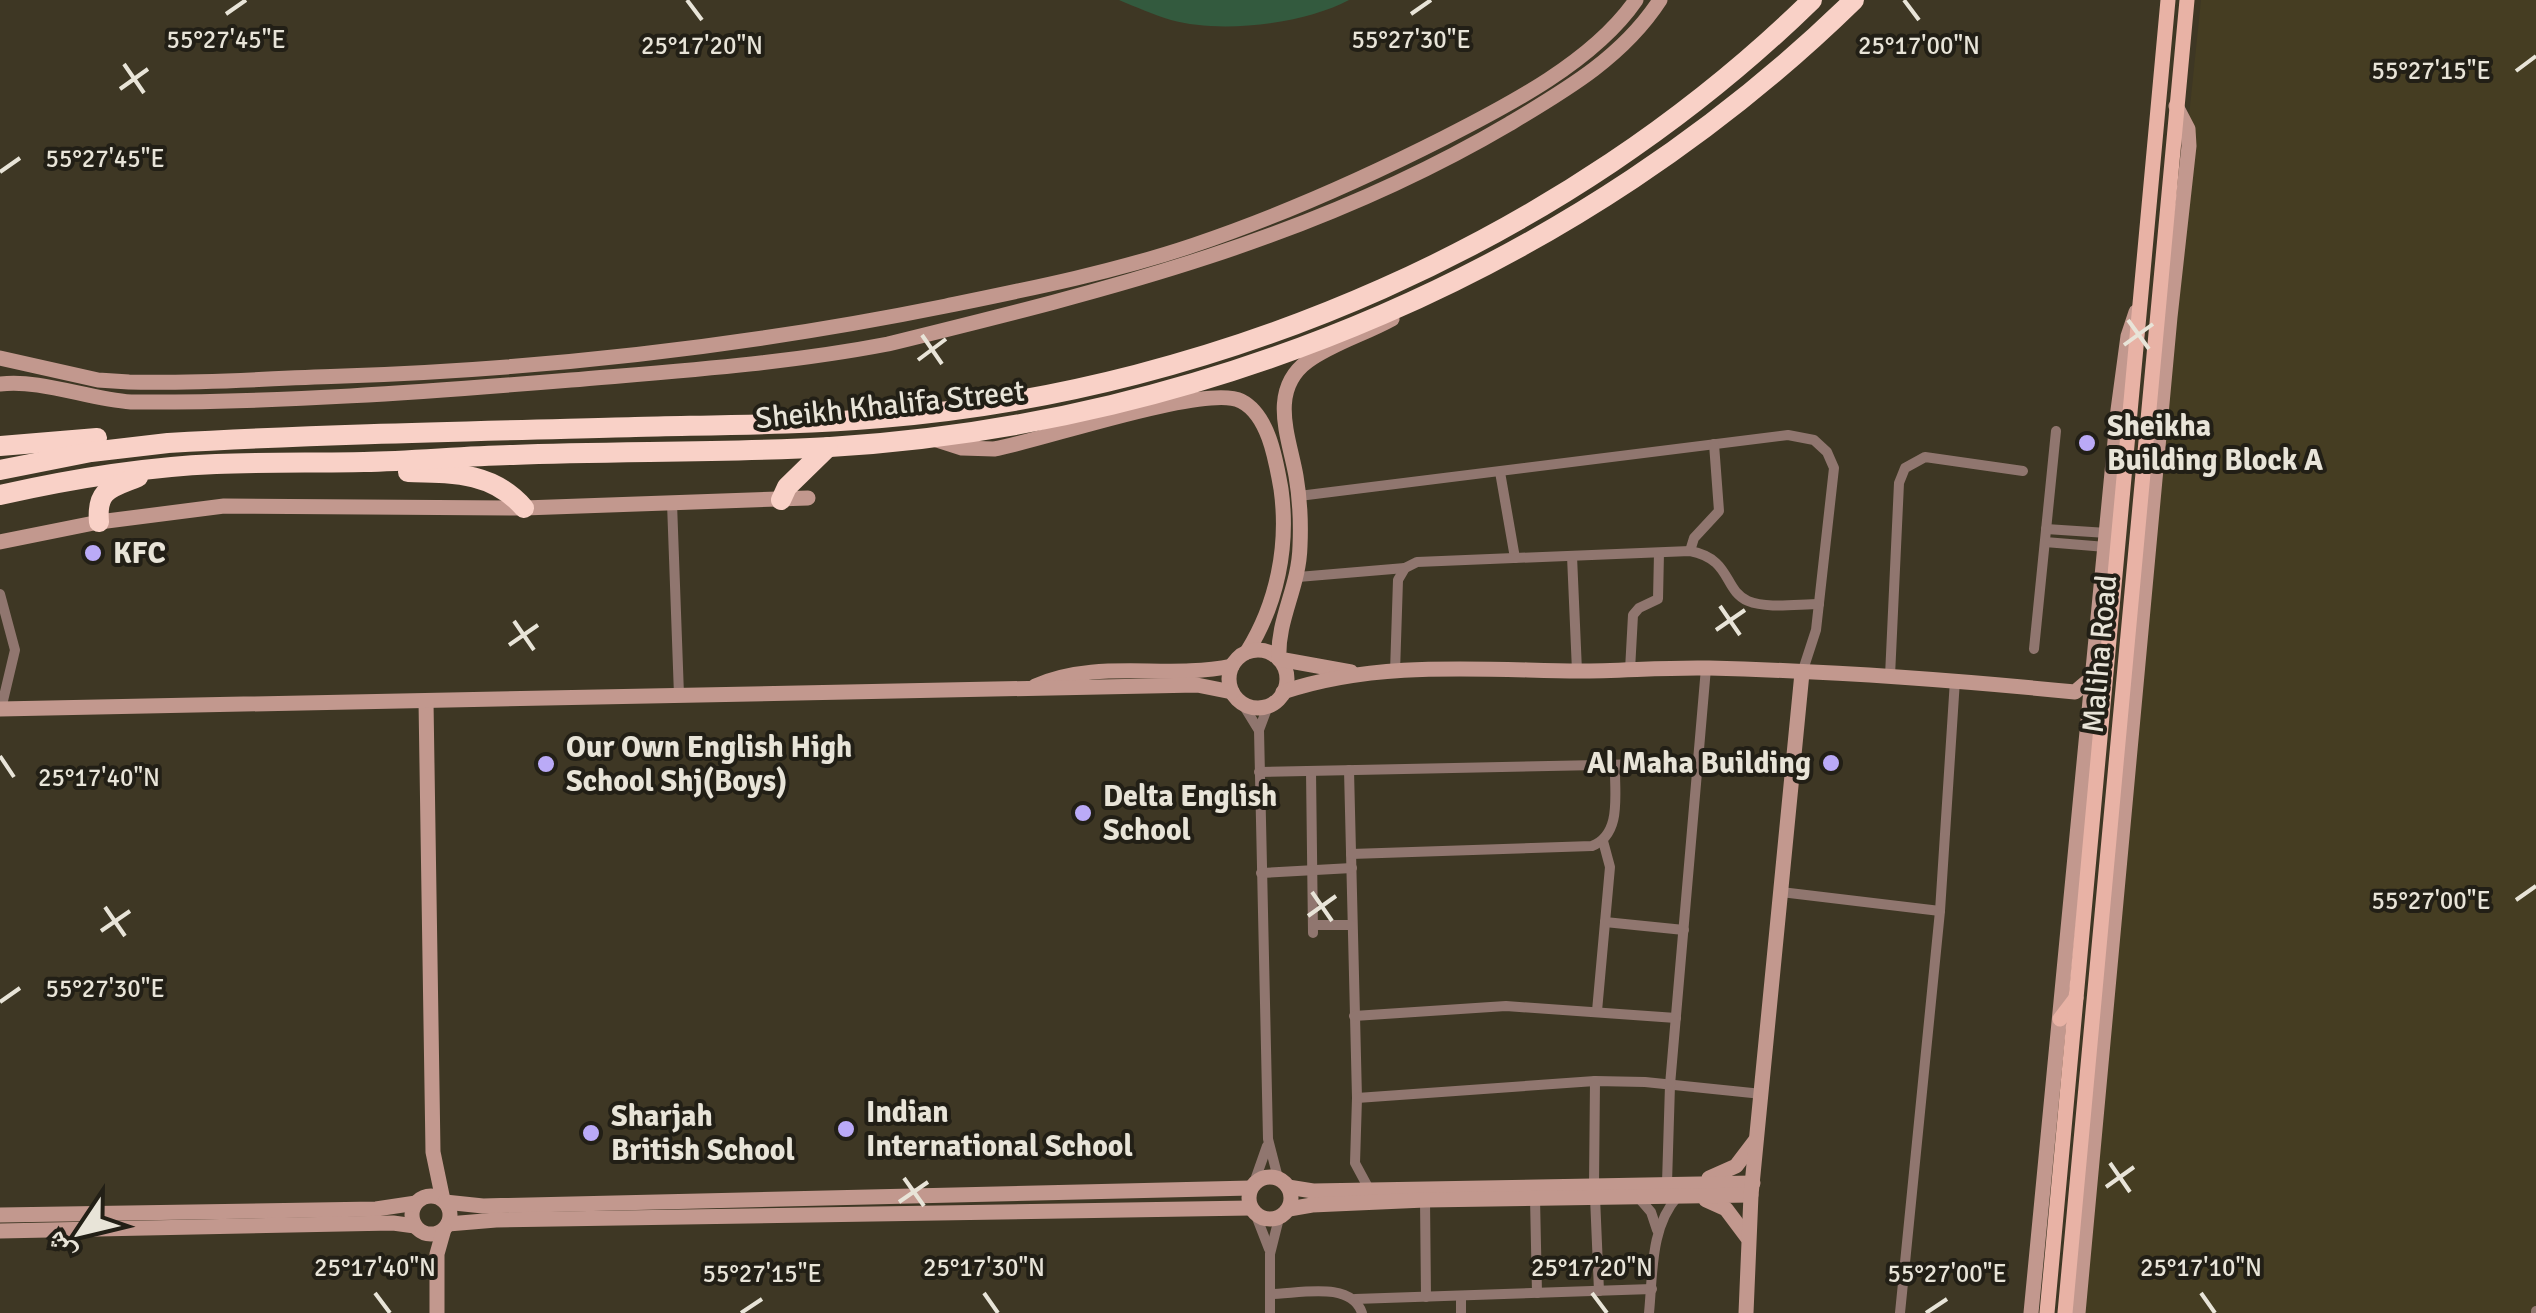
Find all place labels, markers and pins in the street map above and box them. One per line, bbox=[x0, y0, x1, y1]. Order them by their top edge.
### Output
place label: Sheikha Building Block A bbox=[2107, 408, 2323, 479]
marker: Sheikha Building Block A bbox=[2076, 432, 2098, 454]
place label: KFC bbox=[113, 535, 166, 572]
marker: KFC bbox=[82, 542, 104, 564]
place label: Our Own English High School Shj(Boys) bbox=[566, 729, 852, 800]
place label: Al Maha Building bbox=[1587, 745, 1811, 782]
marker: Al Maha Building bbox=[1820, 752, 1842, 774]
marker: Our Own English High School Shj(Boys) bbox=[535, 753, 557, 775]
place label: Delta English School bbox=[1103, 778, 1277, 849]
marker: Delta English School bbox=[1072, 802, 1094, 824]
place label: Indian International School bbox=[866, 1094, 1133, 1165]
place label: Sharjah British School bbox=[611, 1098, 795, 1169]
marker: Indian International School bbox=[835, 1118, 857, 1140]
marker: Sharjah British School bbox=[580, 1122, 602, 1144]

